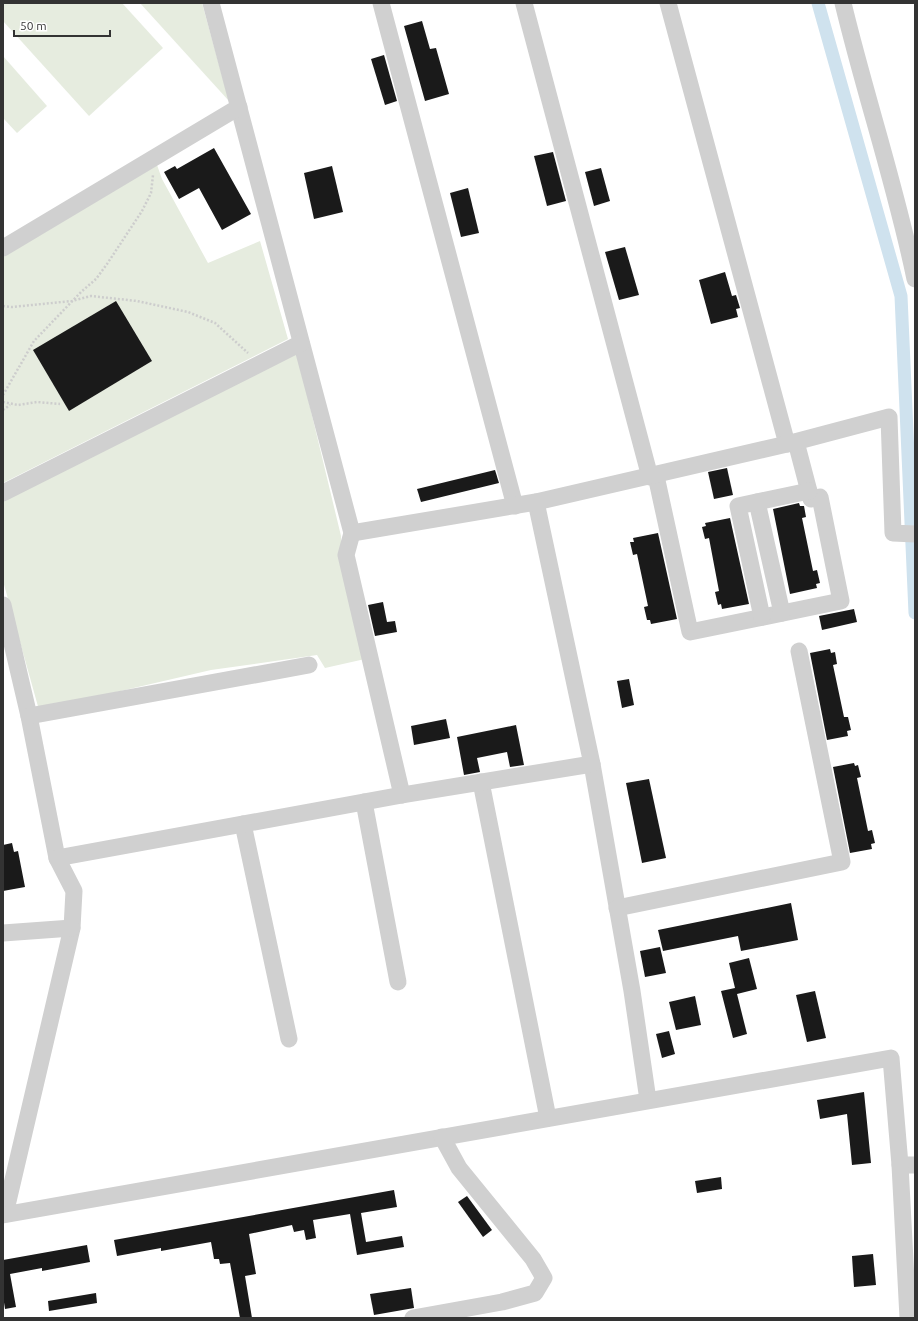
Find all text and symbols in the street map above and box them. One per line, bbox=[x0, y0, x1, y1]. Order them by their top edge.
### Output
scale bar bbox=[14, 12, 110, 38]
text: 50 m bbox=[20, 19, 47, 32]

